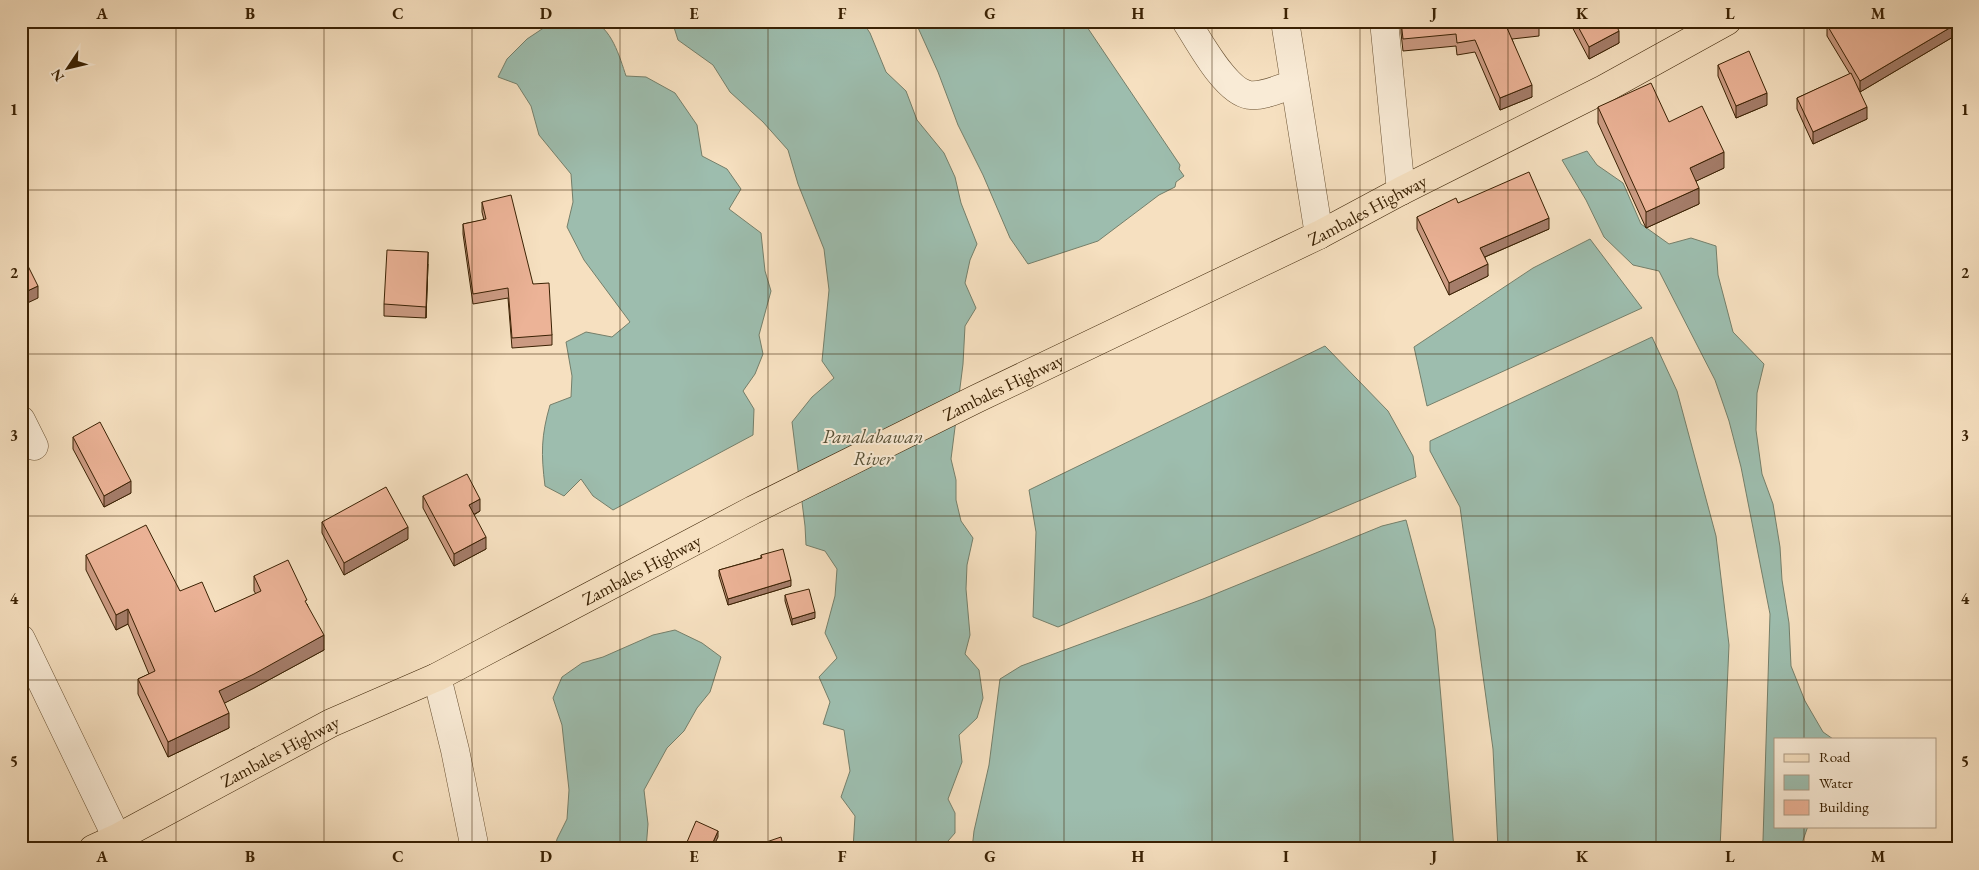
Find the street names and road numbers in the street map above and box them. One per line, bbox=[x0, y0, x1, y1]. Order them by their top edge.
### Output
street label: Zambales Highway bbox=[1304, 168, 1431, 250]
street label: Zambales Highway bbox=[938, 347, 1067, 425]
street label: Zambales Highway bbox=[578, 528, 705, 610]
street label: Zambales Highway bbox=[216, 709, 343, 792]

